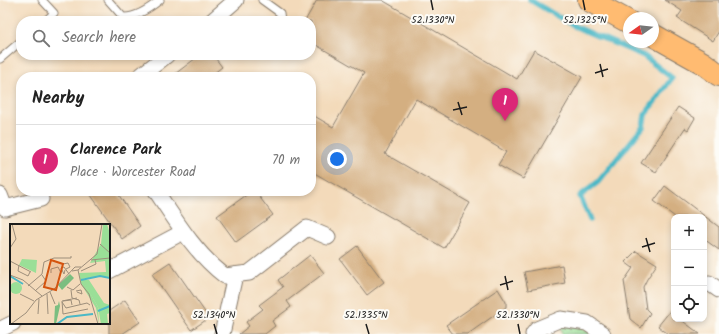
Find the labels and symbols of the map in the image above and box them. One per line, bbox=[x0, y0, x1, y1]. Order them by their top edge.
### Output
text: 52.1330°N bbox=[411, 12, 455, 28]
text: 52.1325°N bbox=[563, 12, 607, 28]
north arrow bbox=[623, 12, 659, 48]
pin: 1 bbox=[492, 88, 518, 121]
your location bbox=[327, 149, 347, 169]
inset map bbox=[10, 224, 110, 324]
text: 52.1340°N bbox=[192, 307, 236, 323]
text: 52.1335°N bbox=[344, 307, 388, 323]
text: 52.1330°N bbox=[496, 307, 540, 323]

